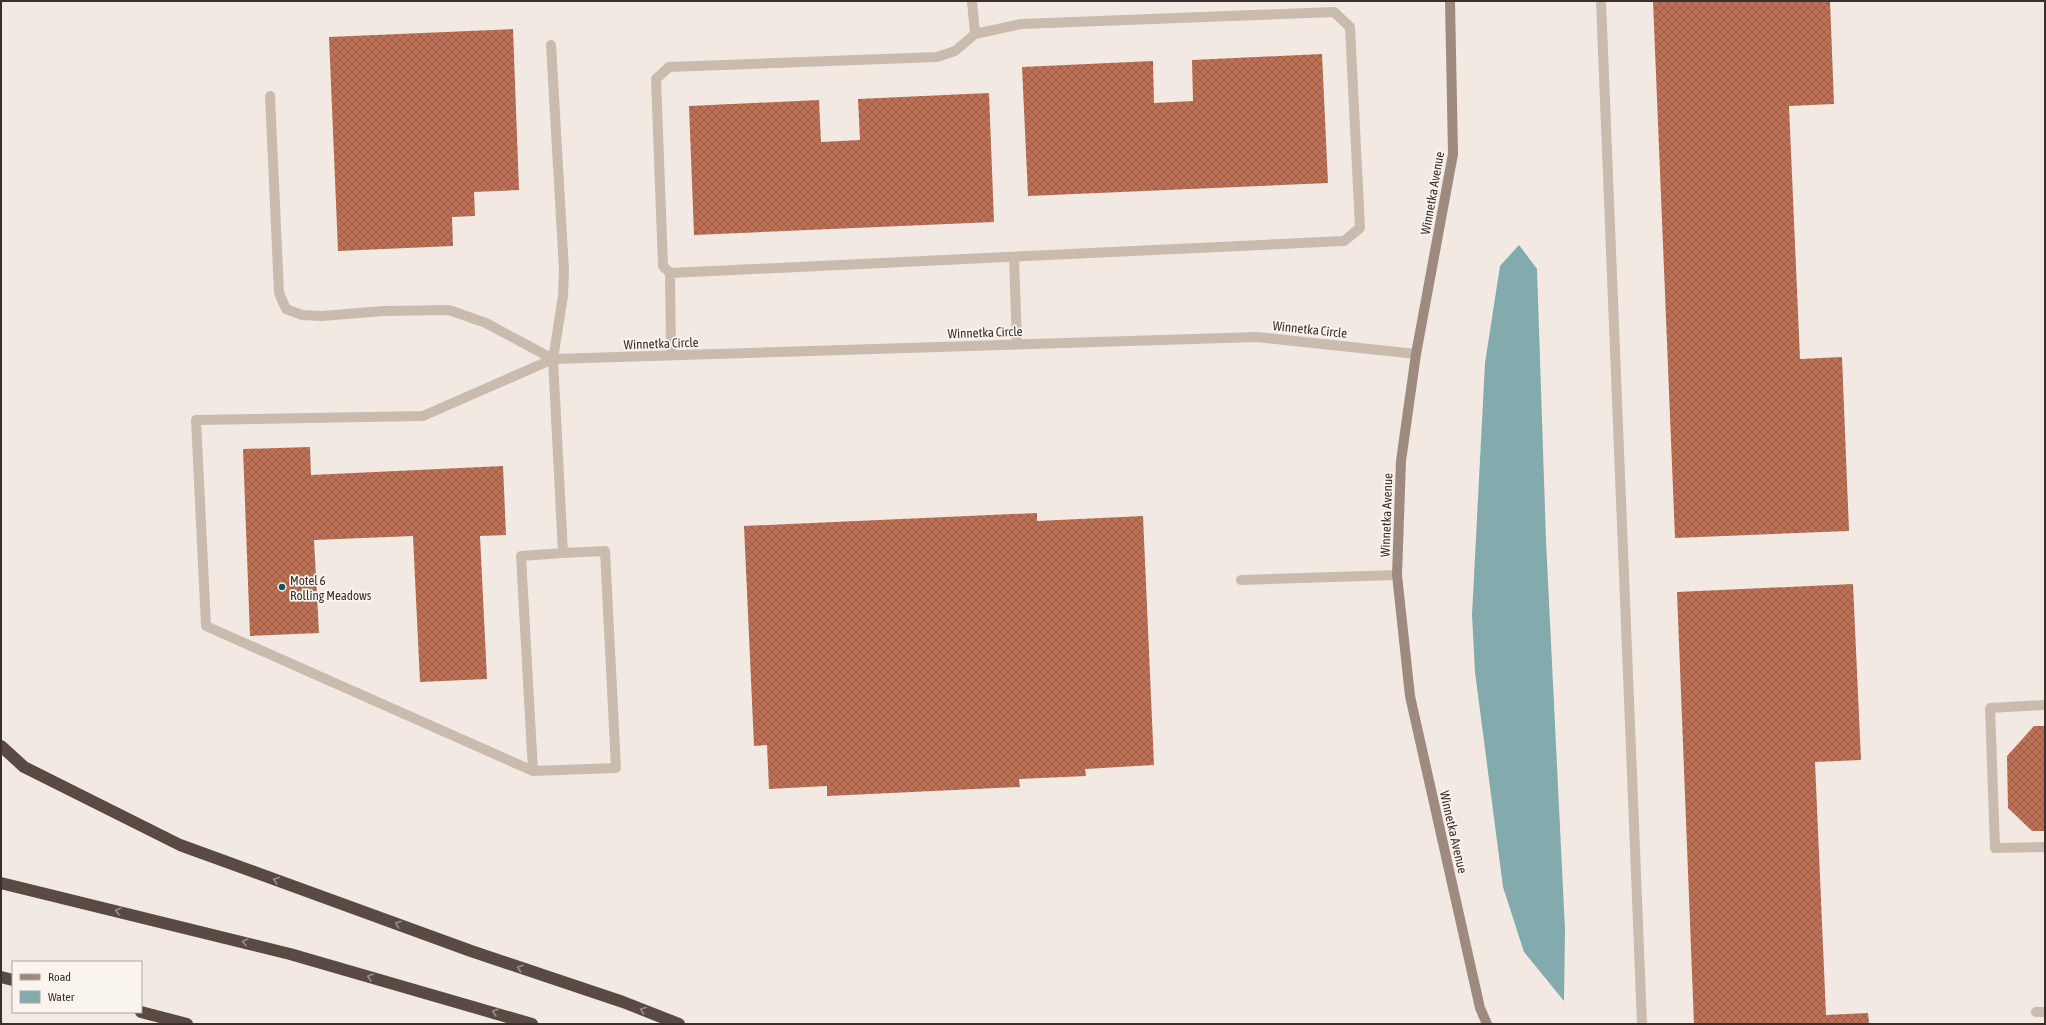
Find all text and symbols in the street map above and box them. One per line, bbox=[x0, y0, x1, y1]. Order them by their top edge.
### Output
street label: Winnetka Avenue bbox=[1418, 150, 1447, 236]
street label: Winnetka Circle bbox=[1272, 318, 1348, 341]
street label: Winnetka Circle bbox=[947, 324, 1023, 341]
street label: Winnetka Circle bbox=[623, 335, 699, 352]
street label: Winnetka Avenue bbox=[1378, 473, 1395, 557]
place label: Motel 6 Rolling Meadows bbox=[290, 573, 372, 603]
marker: Motel 6 Rolling Meadows bbox=[277, 582, 287, 592]
street label: Winnetka Avenue bbox=[1437, 789, 1470, 875]
one-way arrow bbox=[272, 876, 279, 884]
one-way arrow bbox=[115, 907, 122, 916]
one-way arrow bbox=[394, 920, 401, 928]
one-way arrow bbox=[241, 939, 248, 947]
legend bbox=[12, 961, 142, 1013]
one-way arrow bbox=[517, 964, 524, 972]
text: Road bbox=[48, 970, 71, 984]
one-way arrow bbox=[367, 973, 374, 982]
text: Water bbox=[48, 990, 75, 1004]
one-way arrow bbox=[640, 1006, 647, 1014]
one-way arrow bbox=[492, 1009, 499, 1017]

